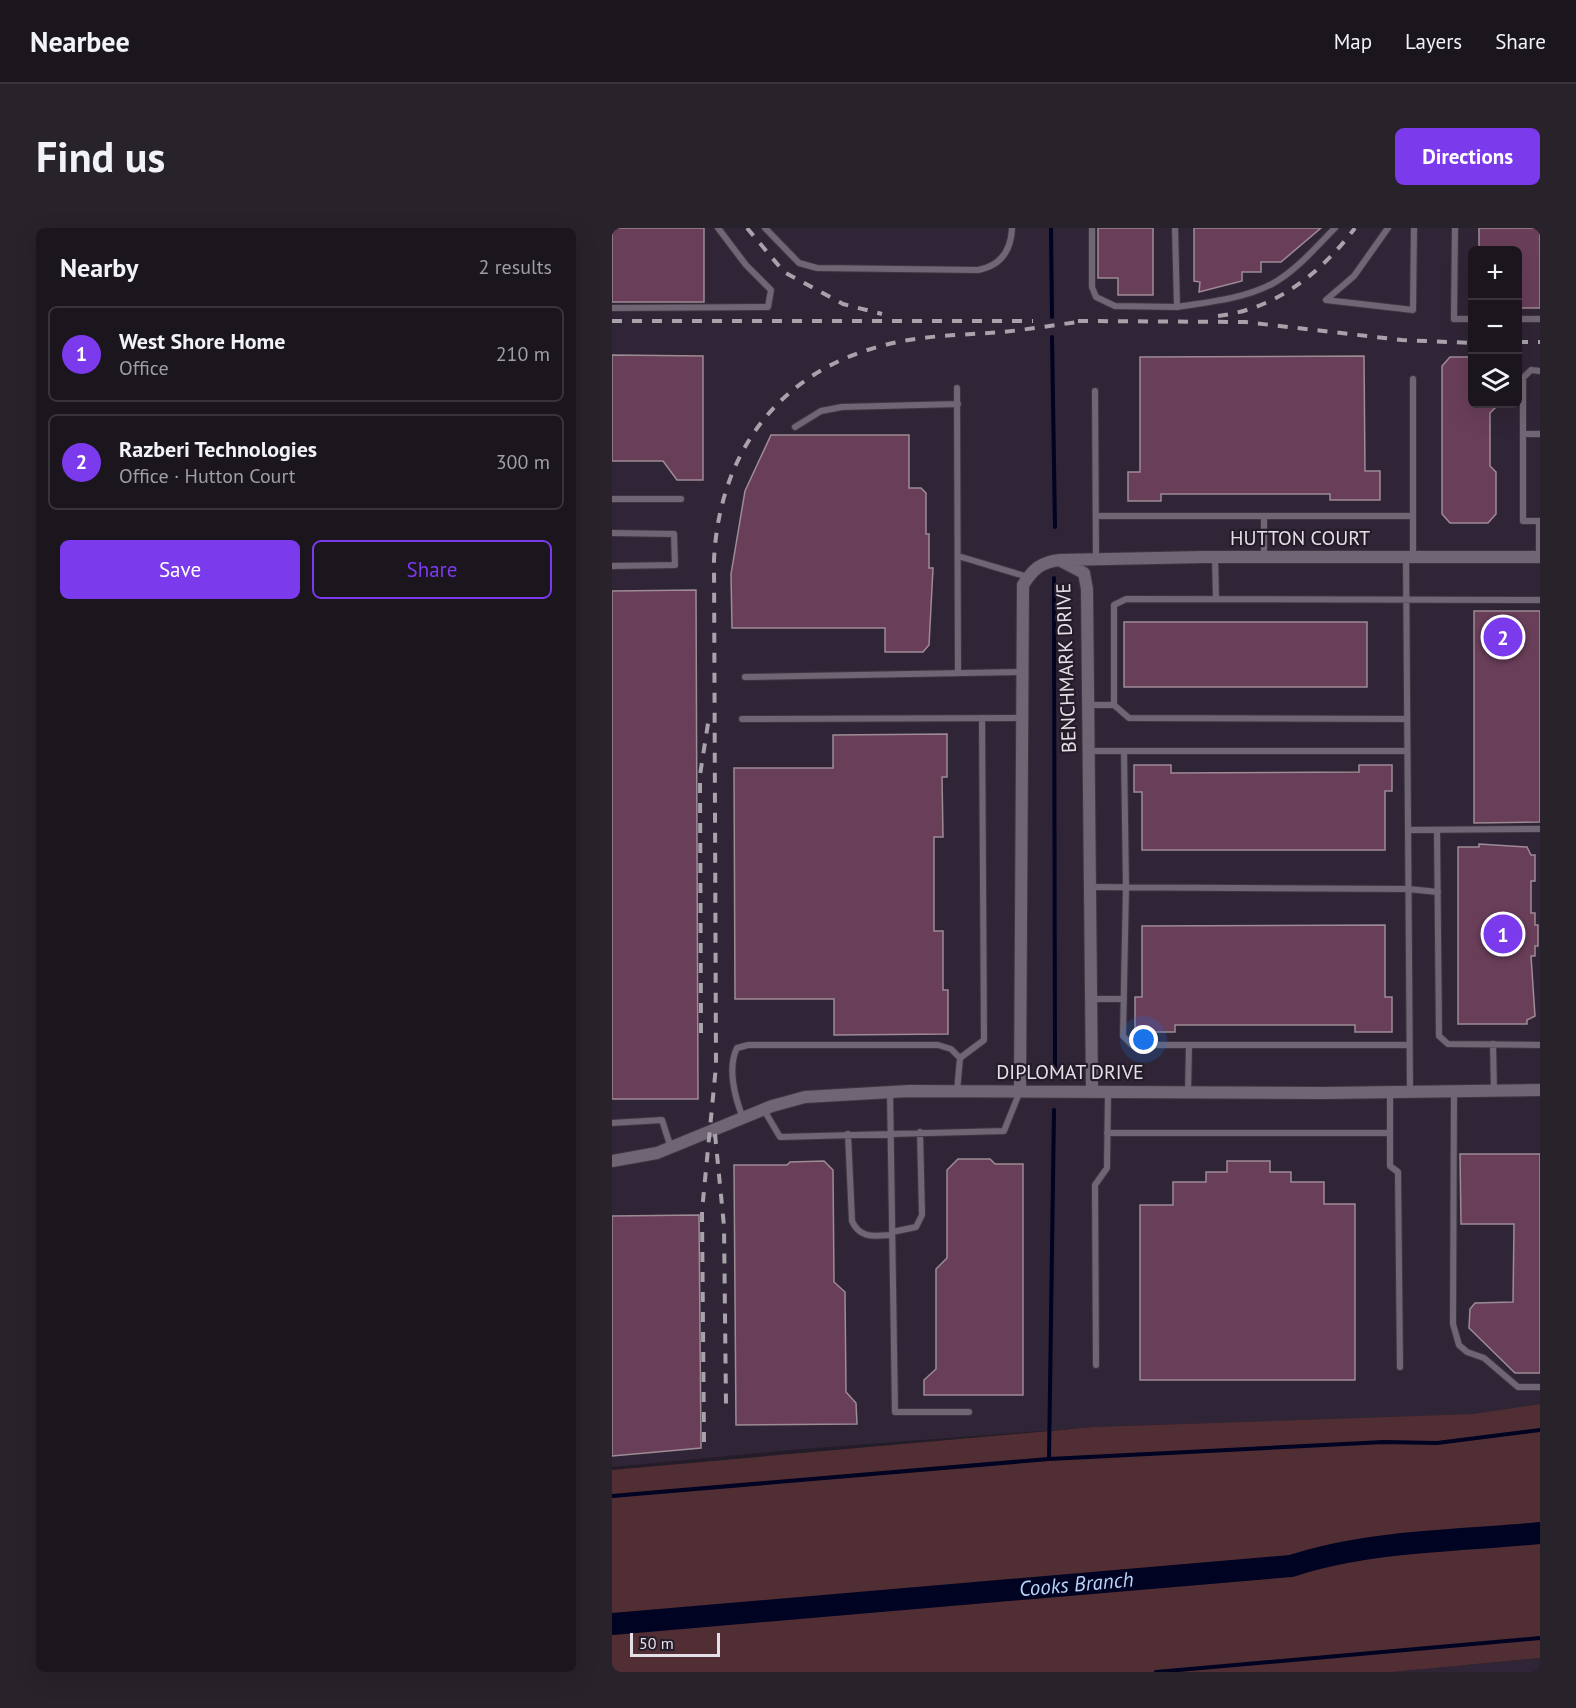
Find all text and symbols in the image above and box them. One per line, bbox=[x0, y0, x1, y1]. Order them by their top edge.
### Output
text: Nearbee bbox=[30, 23, 130, 60]
text: Map bbox=[1334, 28, 1372, 55]
text: Layers bbox=[1405, 28, 1462, 55]
text: Share bbox=[1495, 28, 1546, 55]
button: Directions bbox=[1395, 128, 1540, 185]
text: Find us bbox=[36, 129, 165, 184]
map controls bbox=[1468, 246, 1522, 408]
button: + bbox=[1468, 246, 1522, 300]
text: Nearby bbox=[60, 251, 138, 284]
text: 2 results bbox=[479, 254, 552, 280]
button: − bbox=[1468, 300, 1522, 354]
text: West Shore Home bbox=[119, 327, 285, 355]
text: 1 bbox=[76, 341, 87, 367]
text: 210 m bbox=[496, 341, 550, 367]
button: layers bbox=[1468, 354, 1522, 408]
text: Office bbox=[119, 355, 169, 381]
text: Razberi Technologies bbox=[119, 435, 317, 463]
text: 2 bbox=[76, 449, 87, 475]
text: 300 m bbox=[496, 449, 550, 475]
text: Office · Hutton Court bbox=[119, 463, 296, 489]
street label: HUTTON COURT bbox=[1230, 525, 1370, 551]
button: Save bbox=[60, 540, 300, 599]
button: Share bbox=[312, 540, 552, 599]
street label: BENCHMARK DRIVE bbox=[1050, 583, 1082, 753]
pin: 2 bbox=[1484, 614, 1522, 660]
pin: 1 bbox=[1484, 912, 1522, 956]
your location bbox=[1129, 1025, 1158, 1054]
street label: DIPLOMAT DRIVE bbox=[996, 1059, 1144, 1085]
water label: Cooks Branch bbox=[1018, 1566, 1135, 1602]
scale bar bbox=[630, 1630, 720, 1658]
text: 50 m bbox=[639, 1633, 674, 1653]

